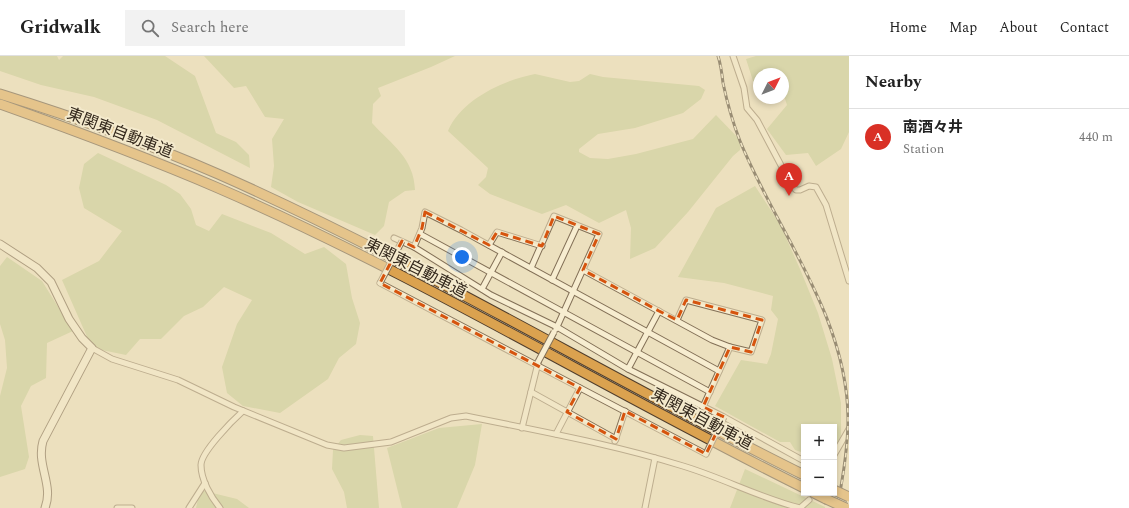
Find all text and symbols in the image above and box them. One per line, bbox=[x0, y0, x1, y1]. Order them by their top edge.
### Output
search box bbox=[125, 10, 405, 46]
text: Gridwalk bbox=[20, 13, 101, 42]
text: Search here bbox=[171, 16, 249, 39]
icon: search bbox=[139, 17, 161, 39]
text: Home bbox=[889, 17, 927, 38]
text: Map bbox=[949, 17, 977, 38]
text: About bbox=[999, 17, 1038, 38]
text: Contact bbox=[1060, 17, 1109, 38]
north arrow bbox=[753, 68, 789, 104]
text: Nearby bbox=[865, 69, 921, 95]
street label: 東関東自動車道 bbox=[63, 102, 177, 164]
text: 南酒々井 bbox=[903, 116, 963, 139]
text: A bbox=[873, 127, 883, 147]
text: 440 m bbox=[1079, 127, 1113, 147]
text: Station bbox=[903, 139, 944, 159]
pin: A bbox=[776, 163, 802, 196]
street label: 東関東自動車道 bbox=[361, 232, 471, 304]
your location bbox=[452, 247, 472, 267]
street label: 東関東自動車道 bbox=[647, 382, 757, 456]
map controls bbox=[801, 424, 837, 496]
button: + bbox=[801, 424, 837, 460]
button: − bbox=[801, 460, 837, 496]

